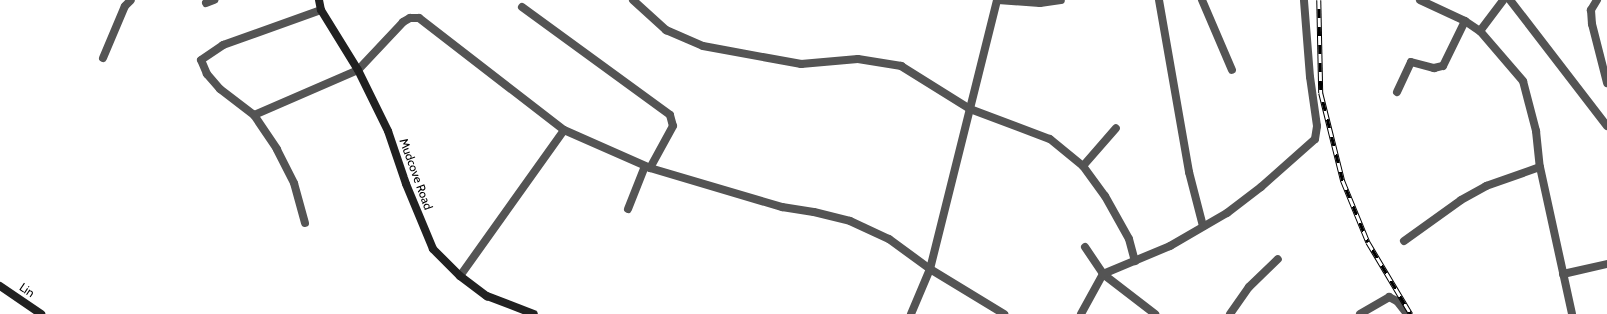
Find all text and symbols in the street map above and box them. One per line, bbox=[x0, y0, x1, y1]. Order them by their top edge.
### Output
street label: Mudcove Road bbox=[396, 136, 436, 212]
street label: Lin bbox=[17, 280, 37, 300]

